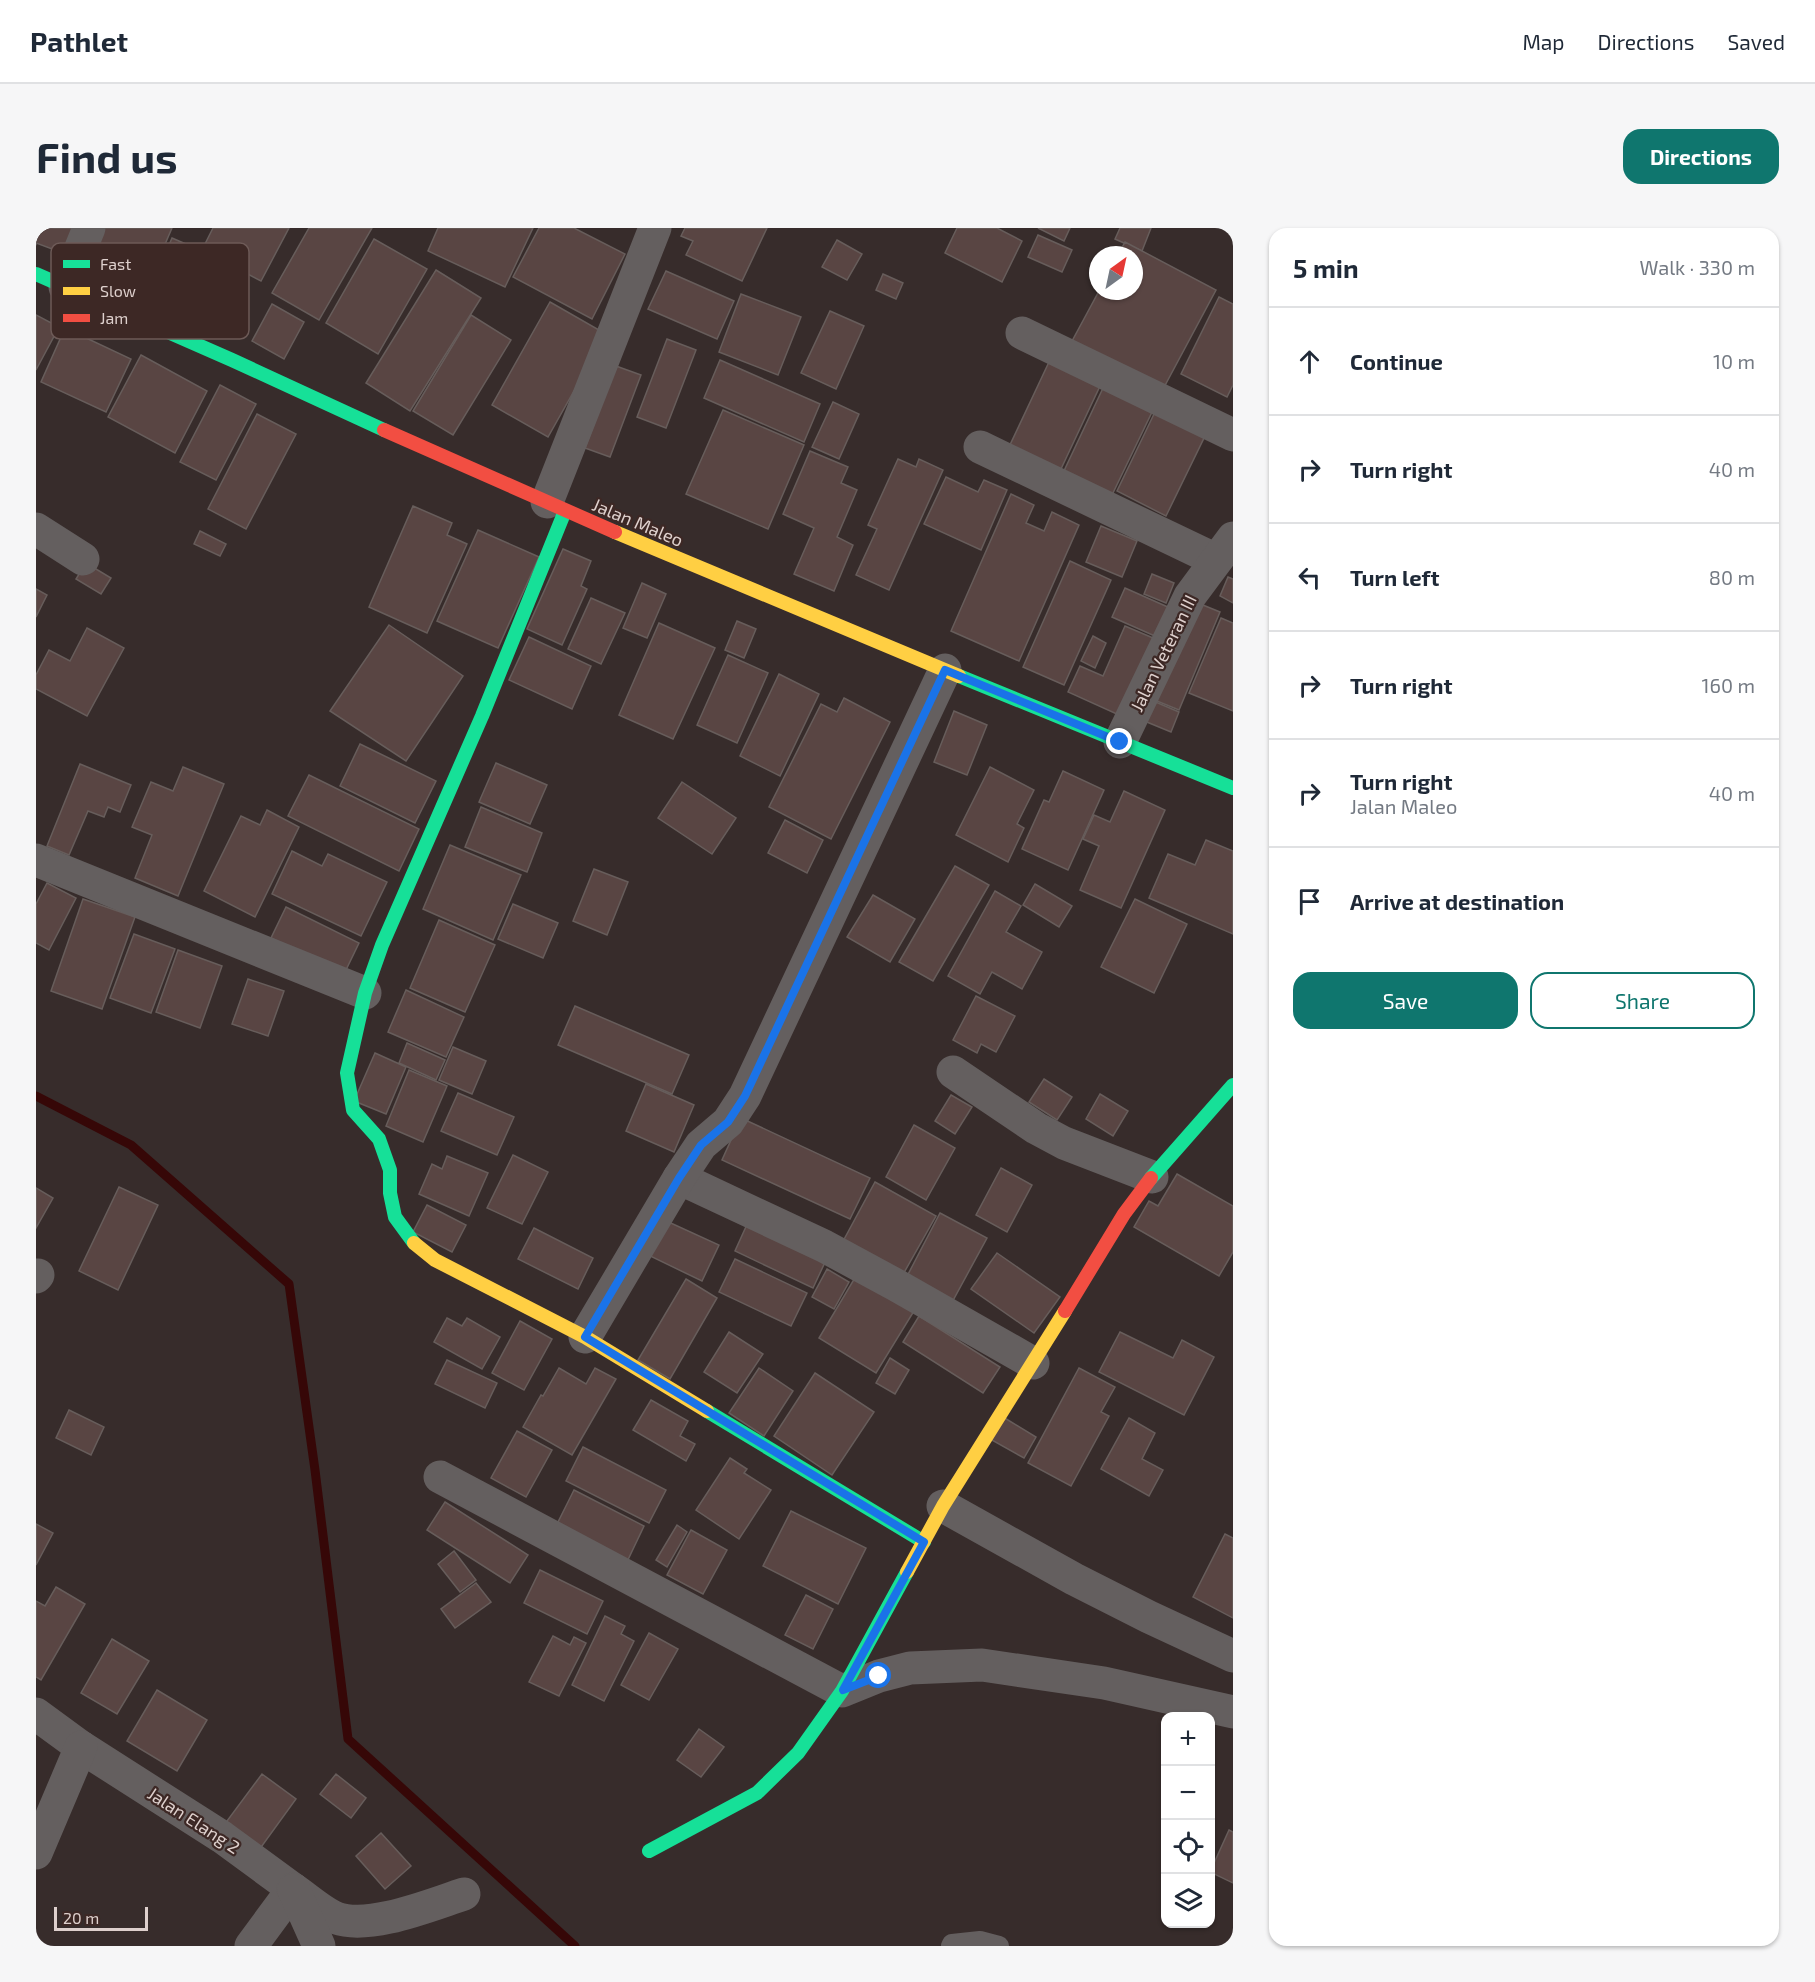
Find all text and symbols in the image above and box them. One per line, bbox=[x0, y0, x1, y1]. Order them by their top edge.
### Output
text: Pathlet bbox=[30, 24, 128, 58]
text: Map bbox=[1522, 29, 1565, 54]
text: Directions bbox=[1598, 29, 1694, 54]
text: Saved bbox=[1727, 29, 1785, 54]
button: Directions bbox=[1623, 129, 1779, 184]
text: Find us bbox=[36, 131, 178, 181]
legend bbox=[51, 243, 249, 339]
north arrow bbox=[1089, 246, 1143, 300]
text: 5 min bbox=[1293, 252, 1359, 283]
text: Fast bbox=[100, 254, 131, 273]
text: Walk · 330 m bbox=[1639, 255, 1755, 279]
text: Slow bbox=[100, 281, 136, 300]
text: Jam bbox=[100, 308, 128, 327]
icon: ahead bbox=[1293, 345, 1326, 378]
text: Continue bbox=[1350, 348, 1443, 374]
text: 10 m bbox=[1713, 349, 1755, 373]
icon: right bbox=[1293, 453, 1326, 486]
text: Turn right bbox=[1350, 456, 1452, 482]
text: 40 m bbox=[1709, 457, 1755, 481]
street label: Jalan Maleo bbox=[589, 493, 687, 551]
icon: left bbox=[1293, 561, 1326, 594]
text: Turn left bbox=[1350, 564, 1439, 590]
text: 80 m bbox=[1709, 565, 1755, 589]
street label: Jalan Veteran III bbox=[1125, 591, 1201, 715]
icon: right bbox=[1293, 669, 1326, 702]
text: Turn right bbox=[1350, 672, 1452, 698]
text: 160 m bbox=[1702, 673, 1755, 697]
route end bbox=[1106, 728, 1132, 754]
text: Turn right bbox=[1350, 768, 1452, 794]
icon: right bbox=[1293, 777, 1326, 810]
text: 40 m bbox=[1709, 781, 1755, 805]
text: Jalan Maleo bbox=[1350, 794, 1457, 818]
icon: arrive bbox=[1293, 885, 1326, 918]
text: Arrive at destination bbox=[1350, 888, 1564, 914]
button: Save bbox=[1293, 972, 1518, 1029]
button: Share bbox=[1530, 972, 1755, 1029]
route start bbox=[865, 1662, 891, 1688]
map controls bbox=[1161, 1712, 1215, 1928]
button: + bbox=[1161, 1712, 1215, 1766]
button: − bbox=[1161, 1766, 1215, 1820]
street label: Jalan Elang 2 bbox=[144, 1782, 244, 1858]
button: locate bbox=[1161, 1820, 1215, 1874]
button: layers bbox=[1161, 1874, 1215, 1928]
scale bar bbox=[54, 1904, 148, 1932]
text: 20 m bbox=[63, 1908, 99, 1927]

